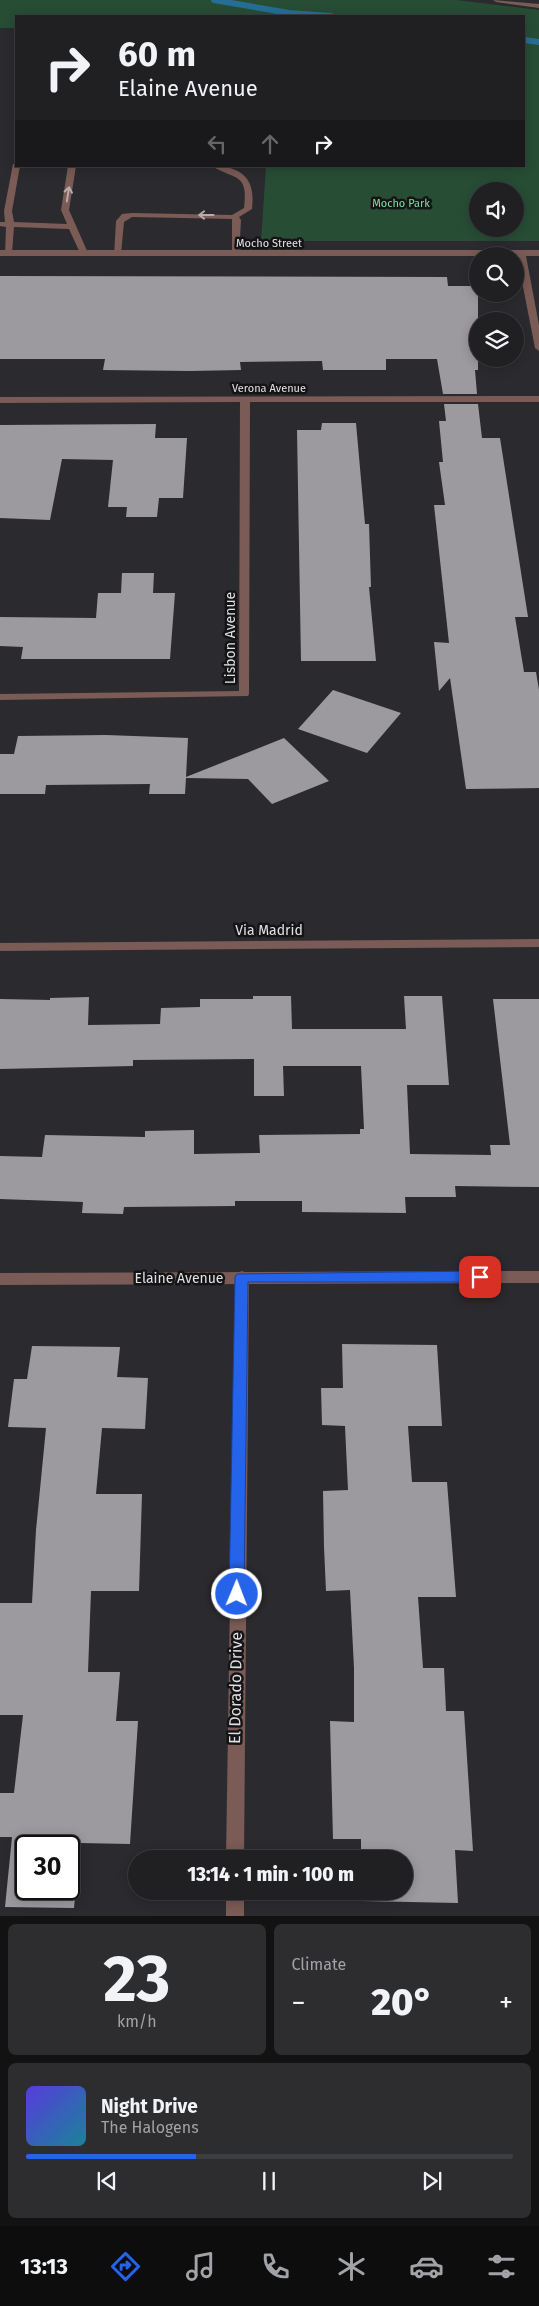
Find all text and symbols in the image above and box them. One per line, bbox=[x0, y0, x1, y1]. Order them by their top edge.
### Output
text: 60 m bbox=[118, 33, 196, 75]
icon: right bbox=[35, 35, 100, 100]
text: Elaine Avenue bbox=[118, 75, 258, 102]
icon: left bbox=[203, 130, 231, 158]
icon: ahead bbox=[256, 130, 284, 158]
icon: right bbox=[309, 130, 337, 158]
map controls bbox=[469, 182, 524, 367]
button: sound bbox=[469, 182, 524, 237]
one-way arrow bbox=[63, 187, 73, 203]
park label: Mocho Park bbox=[372, 197, 430, 210]
one-way arrow bbox=[198, 210, 214, 220]
street label: Mocho Street bbox=[236, 237, 302, 250]
button: search bbox=[469, 247, 524, 302]
button: layers bbox=[469, 312, 524, 367]
street label: Verona Avenue bbox=[232, 382, 306, 395]
street label: Lisbon Avenue bbox=[222, 592, 239, 684]
street label: Via Madrid bbox=[235, 922, 303, 939]
pin bbox=[459, 1256, 501, 1298]
icon: arrive bbox=[466, 1263, 494, 1291]
street label: Elaine Avenue bbox=[135, 1270, 224, 1287]
position arrow bbox=[210, 1567, 262, 1619]
street label: El Dorado Drive bbox=[225, 1632, 246, 1744]
speed limit sign: 30 bbox=[15, 1835, 80, 1900]
text: 13:14 · 1 min · 100 m bbox=[187, 1863, 354, 1886]
text: 23 bbox=[103, 1940, 170, 2018]
text: Climate bbox=[292, 1955, 346, 1974]
text: 20° bbox=[371, 1979, 433, 2025]
text: − bbox=[292, 1986, 306, 2019]
text: + bbox=[499, 1986, 513, 2019]
text: km/h bbox=[117, 2012, 157, 2031]
text: Night Drive bbox=[101, 2095, 198, 2118]
text: The Halogens bbox=[101, 2118, 199, 2137]
icon: previous bbox=[93, 2167, 121, 2195]
icon: pause bbox=[255, 2167, 283, 2195]
icon: next bbox=[418, 2167, 446, 2195]
icon: directions bbox=[108, 2249, 143, 2284]
icon: music bbox=[183, 2249, 218, 2284]
icon: phone bbox=[258, 2249, 293, 2284]
icon: climate bbox=[334, 2249, 369, 2284]
icon: car bbox=[409, 2249, 444, 2284]
icon: filters bbox=[484, 2249, 519, 2284]
text: 13:13 bbox=[20, 2253, 68, 2280]

